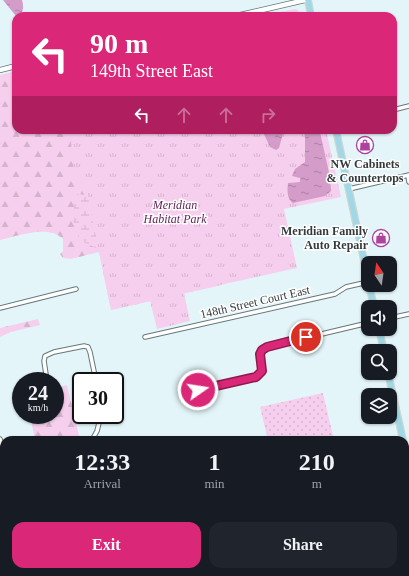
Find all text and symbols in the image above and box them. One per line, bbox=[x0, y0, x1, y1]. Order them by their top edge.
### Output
icon: left bbox=[24, 28, 76, 80]
text: 90 m bbox=[90, 28, 148, 59]
text: 149th Street East bbox=[90, 61, 213, 81]
icon: left bbox=[131, 104, 153, 126]
icon: ahead bbox=[173, 104, 195, 126]
icon: ahead bbox=[215, 104, 237, 126]
icon: right bbox=[257, 104, 279, 126]
shop icon: NW Cabinets & Countertops bbox=[355, 135, 375, 155]
place label: NW Cabinets & Countertops bbox=[327, 157, 404, 185]
park label: Meridian Habitat Park bbox=[143, 198, 207, 226]
place label: Meridian Family Auto Repair bbox=[281, 224, 369, 252]
shop icon: Meridian Family Auto Repair bbox=[371, 228, 391, 248]
north arrow bbox=[361, 256, 397, 292]
map controls bbox=[361, 256, 397, 424]
street label: 148th Street Court East bbox=[199, 282, 312, 321]
button: sound bbox=[361, 300, 397, 336]
pin bbox=[289, 320, 323, 354]
icon: arrive bbox=[295, 326, 317, 348]
button: search bbox=[361, 344, 397, 380]
position arrow bbox=[177, 369, 219, 411]
speed limit sign: 30 bbox=[72, 372, 124, 424]
text: 24 bbox=[28, 382, 48, 404]
button: layers bbox=[361, 388, 397, 424]
text: km/h bbox=[28, 402, 48, 413]
text: 12:33 bbox=[74, 449, 130, 475]
text: 1 bbox=[208, 449, 220, 475]
text: 210 bbox=[299, 449, 335, 475]
text: Arrival bbox=[83, 476, 121, 491]
text: min bbox=[204, 476, 225, 491]
text: m bbox=[312, 476, 322, 491]
button: Exit bbox=[12, 522, 201, 568]
button: Share bbox=[209, 522, 397, 568]

